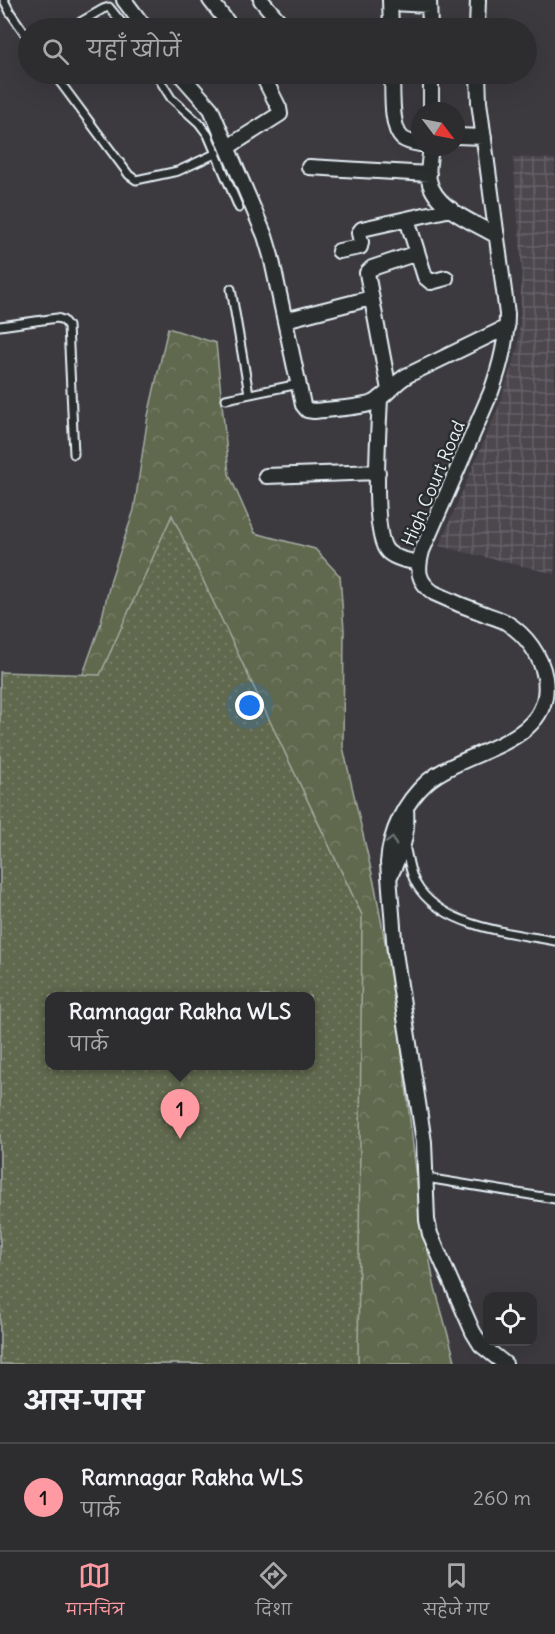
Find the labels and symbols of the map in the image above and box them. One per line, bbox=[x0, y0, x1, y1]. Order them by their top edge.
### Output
north arrow bbox=[411, 102, 465, 156]
street label: High Court Road bbox=[396, 417, 470, 549]
your location bbox=[235, 691, 264, 720]
one-way arrow bbox=[384, 836, 397, 846]
pin: 1 bbox=[160, 1090, 200, 1139]

